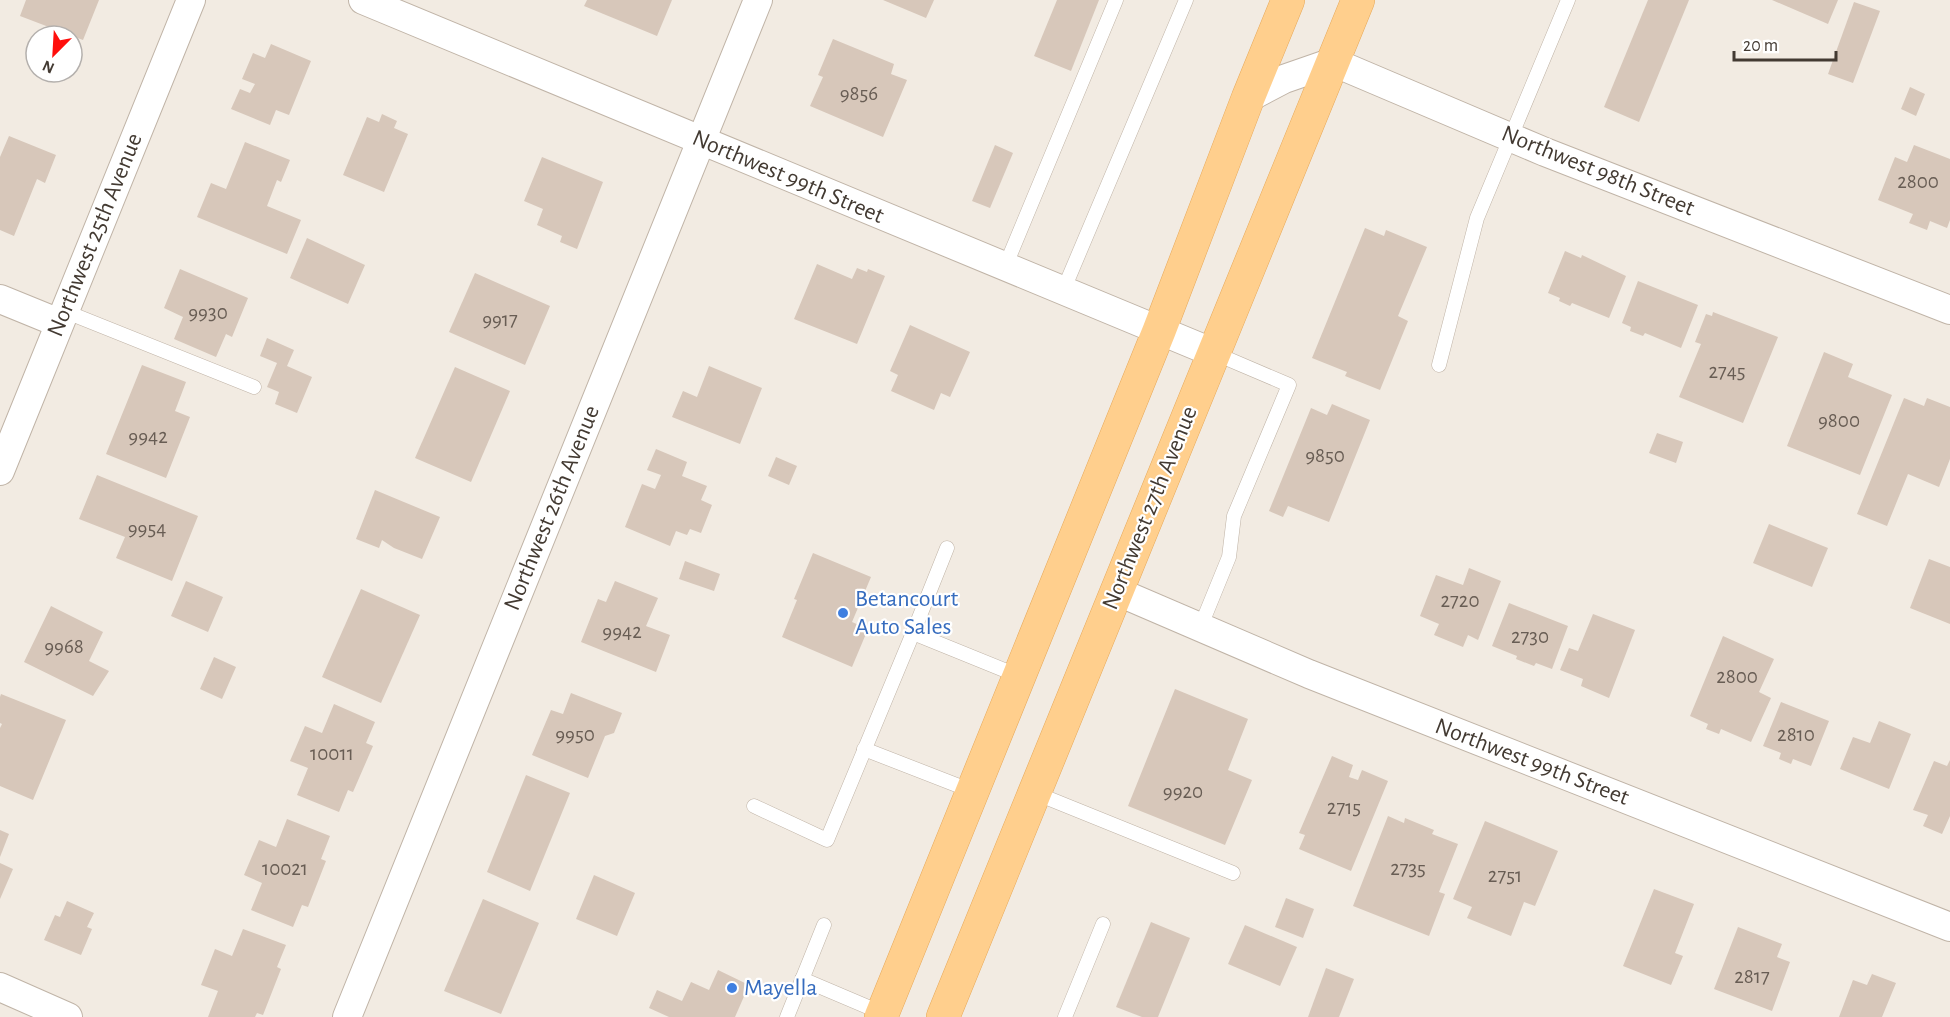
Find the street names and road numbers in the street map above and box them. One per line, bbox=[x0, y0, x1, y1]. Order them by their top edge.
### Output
street label: Northwest 98th Street bbox=[1498, 121, 1698, 221]
street label: Northwest 99th Street bbox=[689, 126, 888, 228]
street label: Northwest 25th Avenue bbox=[43, 130, 147, 340]
street label: Northwest 26th Avenue bbox=[500, 402, 604, 614]
street label: Northwest 27th Avenue bbox=[1098, 403, 1202, 613]
street label: Northwest 99th Street bbox=[1432, 714, 1633, 810]

